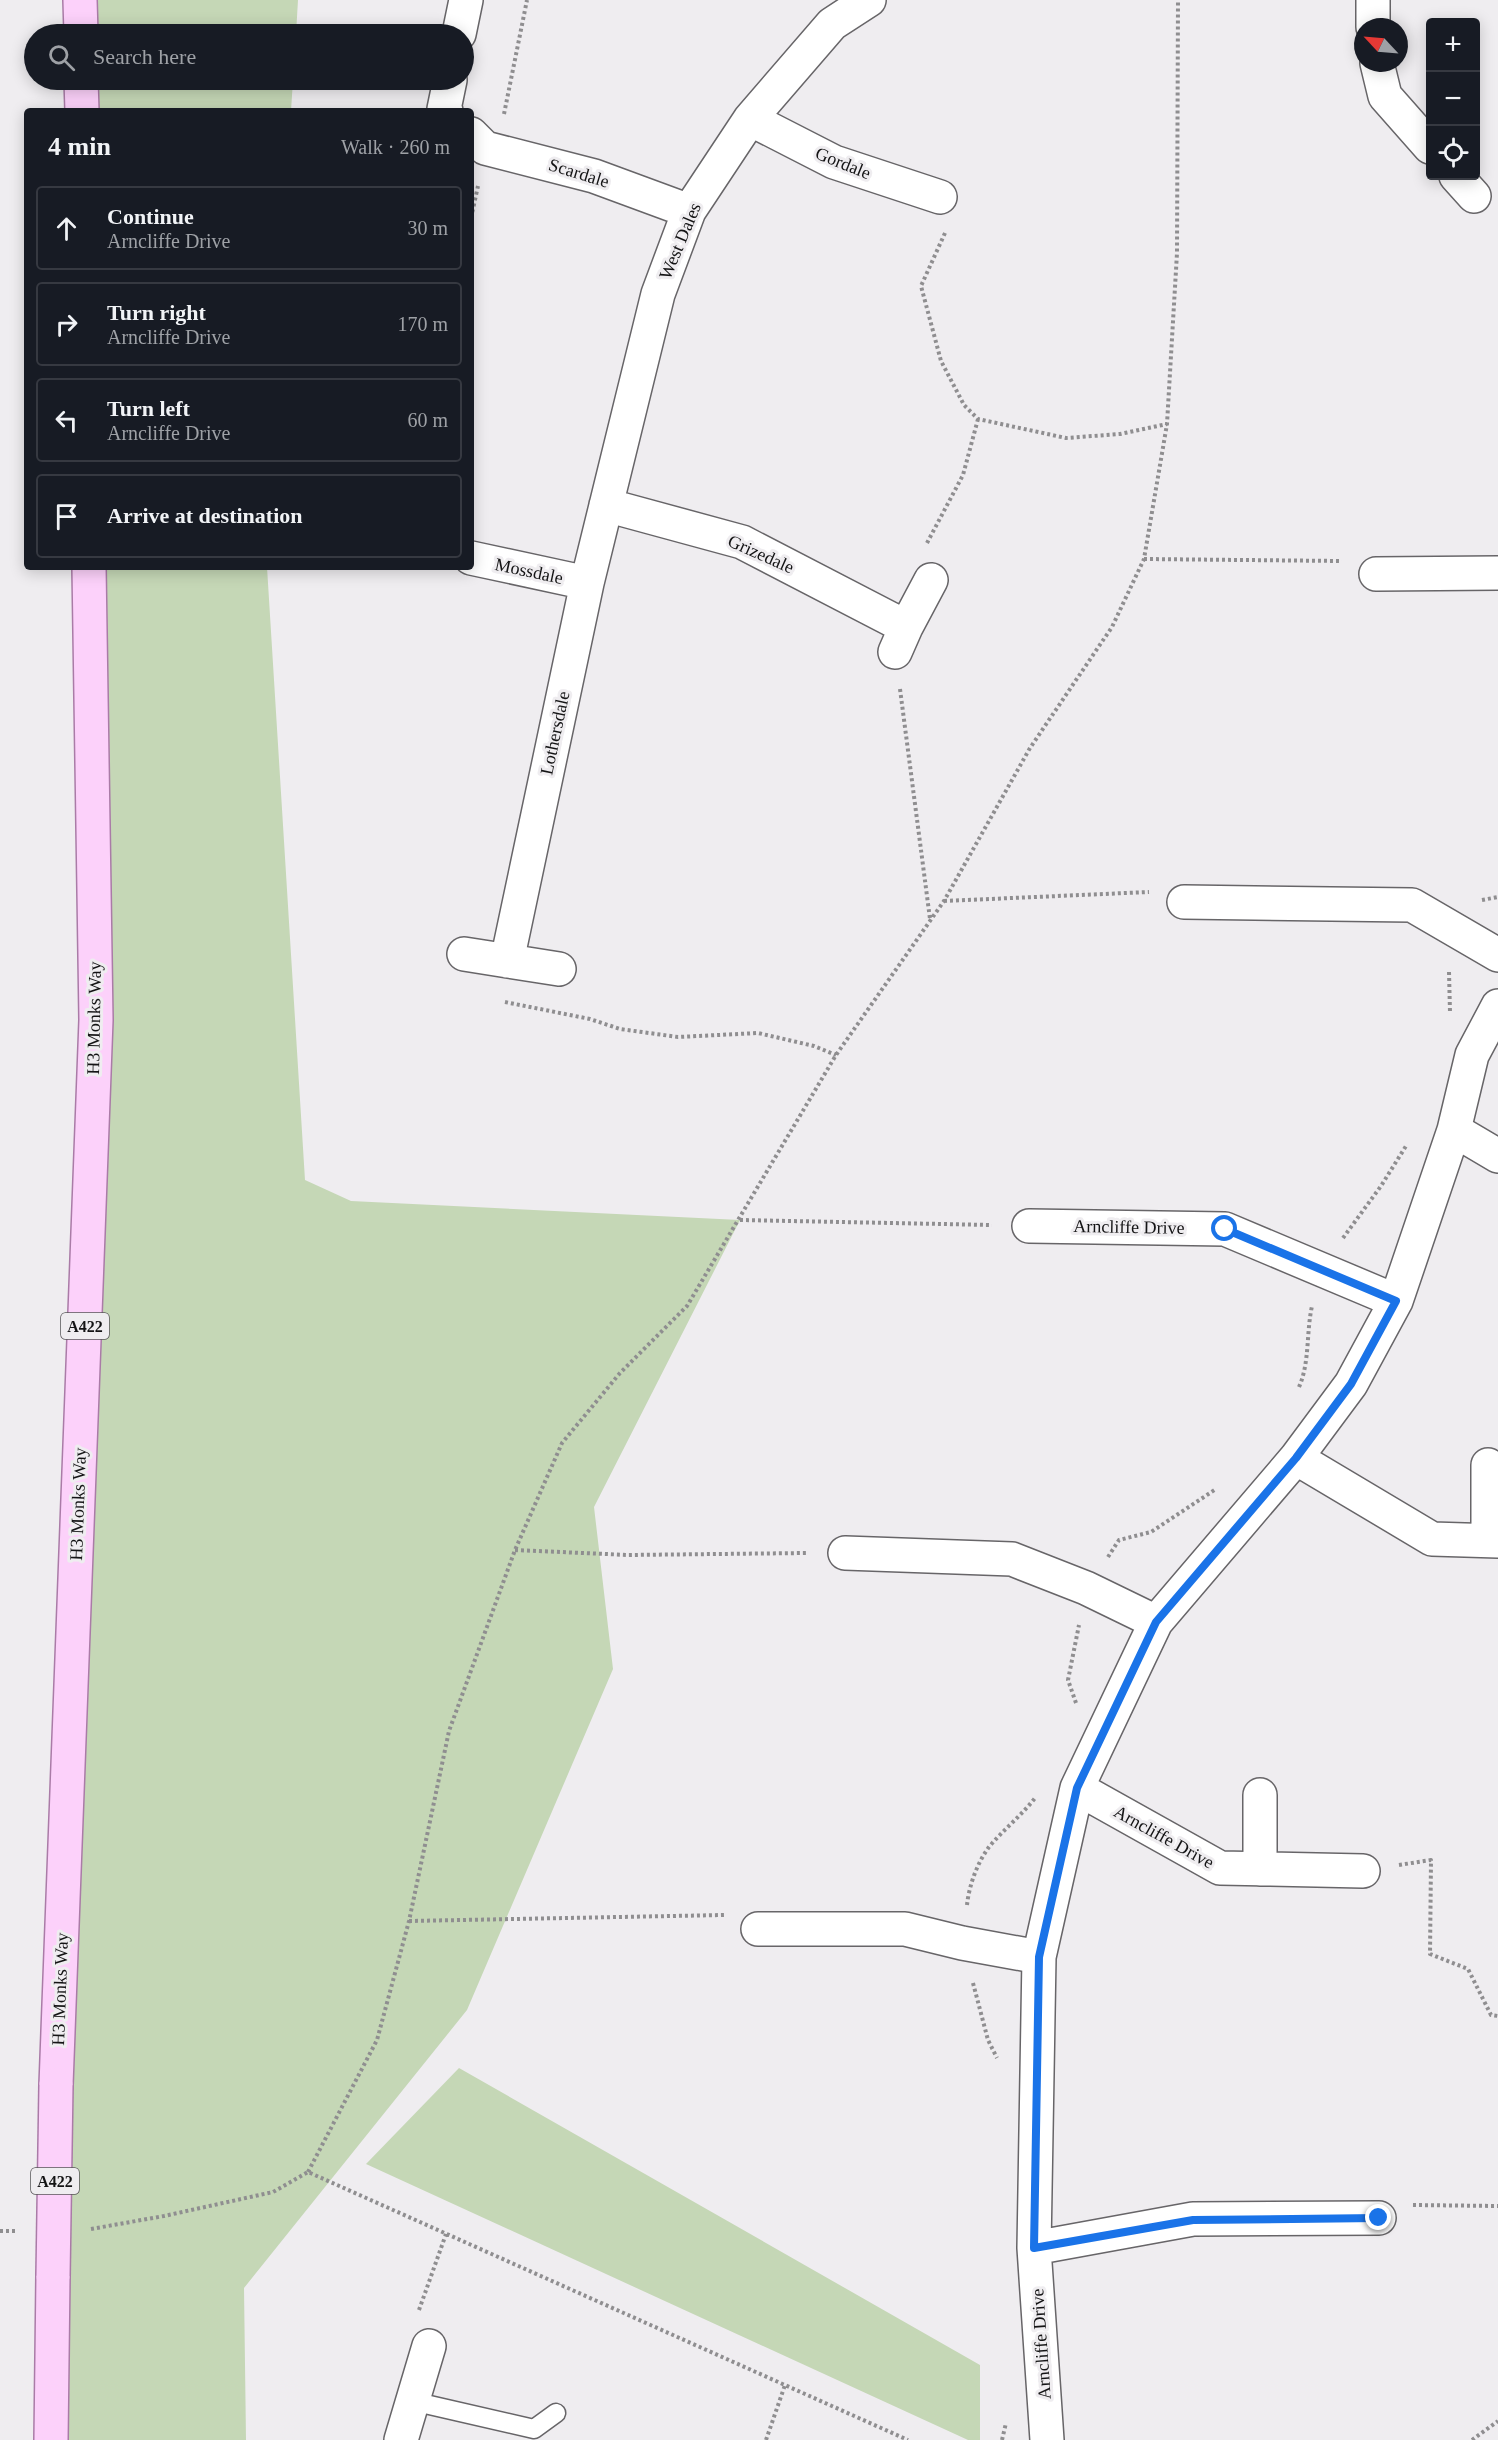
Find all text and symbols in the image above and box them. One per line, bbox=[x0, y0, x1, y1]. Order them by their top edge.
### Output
north arrow bbox=[1354, 18, 1408, 72]
map controls bbox=[1426, 18, 1480, 180]
button: + bbox=[1426, 18, 1480, 72]
search box bbox=[24, 24, 474, 90]
icon: search bbox=[45, 41, 78, 74]
text: Search here bbox=[93, 44, 196, 69]
button: − bbox=[1426, 72, 1480, 126]
button: locate bbox=[1426, 126, 1480, 180]
text: 4 min bbox=[48, 132, 111, 161]
text: Walk · 260 m bbox=[341, 136, 450, 158]
street label: Gordale bbox=[812, 143, 874, 183]
street label: Scardale bbox=[546, 154, 612, 192]
street label: West Dales bbox=[655, 200, 705, 282]
text: Continue bbox=[107, 204, 194, 229]
icon: ahead bbox=[50, 212, 83, 245]
text: 30 m bbox=[407, 217, 448, 239]
text: Arncliffe Drive bbox=[107, 230, 230, 252]
text: Turn right bbox=[107, 300, 206, 325]
icon: right bbox=[50, 308, 83, 341]
text: 170 m bbox=[397, 313, 448, 335]
text: Arncliffe Drive bbox=[107, 326, 230, 348]
text: Turn left bbox=[107, 396, 190, 421]
icon: left bbox=[50, 404, 83, 437]
text: 60 m bbox=[407, 409, 448, 431]
text: Arncliffe Drive bbox=[107, 422, 230, 444]
icon: arrive bbox=[50, 500, 83, 533]
text: Arrive at destination bbox=[107, 503, 303, 528]
street label: Grizedale bbox=[725, 531, 797, 577]
street label: Mossdale bbox=[493, 554, 565, 588]
street label: Lothersdale bbox=[536, 689, 574, 777]
street label: H3 Monks Way bbox=[83, 961, 105, 1075]
route start bbox=[1211, 1215, 1237, 1241]
street label: Arncliffe Drive bbox=[1073, 1216, 1185, 1238]
road number: A422 bbox=[61, 1313, 109, 1339]
street label: H3 Monks Way bbox=[66, 1447, 90, 1561]
street label: Arncliffe Drive bbox=[1111, 1801, 1217, 1873]
street label: H3 Monks Way bbox=[48, 1932, 72, 2046]
road number: A422 bbox=[31, 2168, 79, 2194]
route end bbox=[1365, 2204, 1391, 2230]
street label: Arncliffe Drive bbox=[1027, 2288, 1055, 2400]

